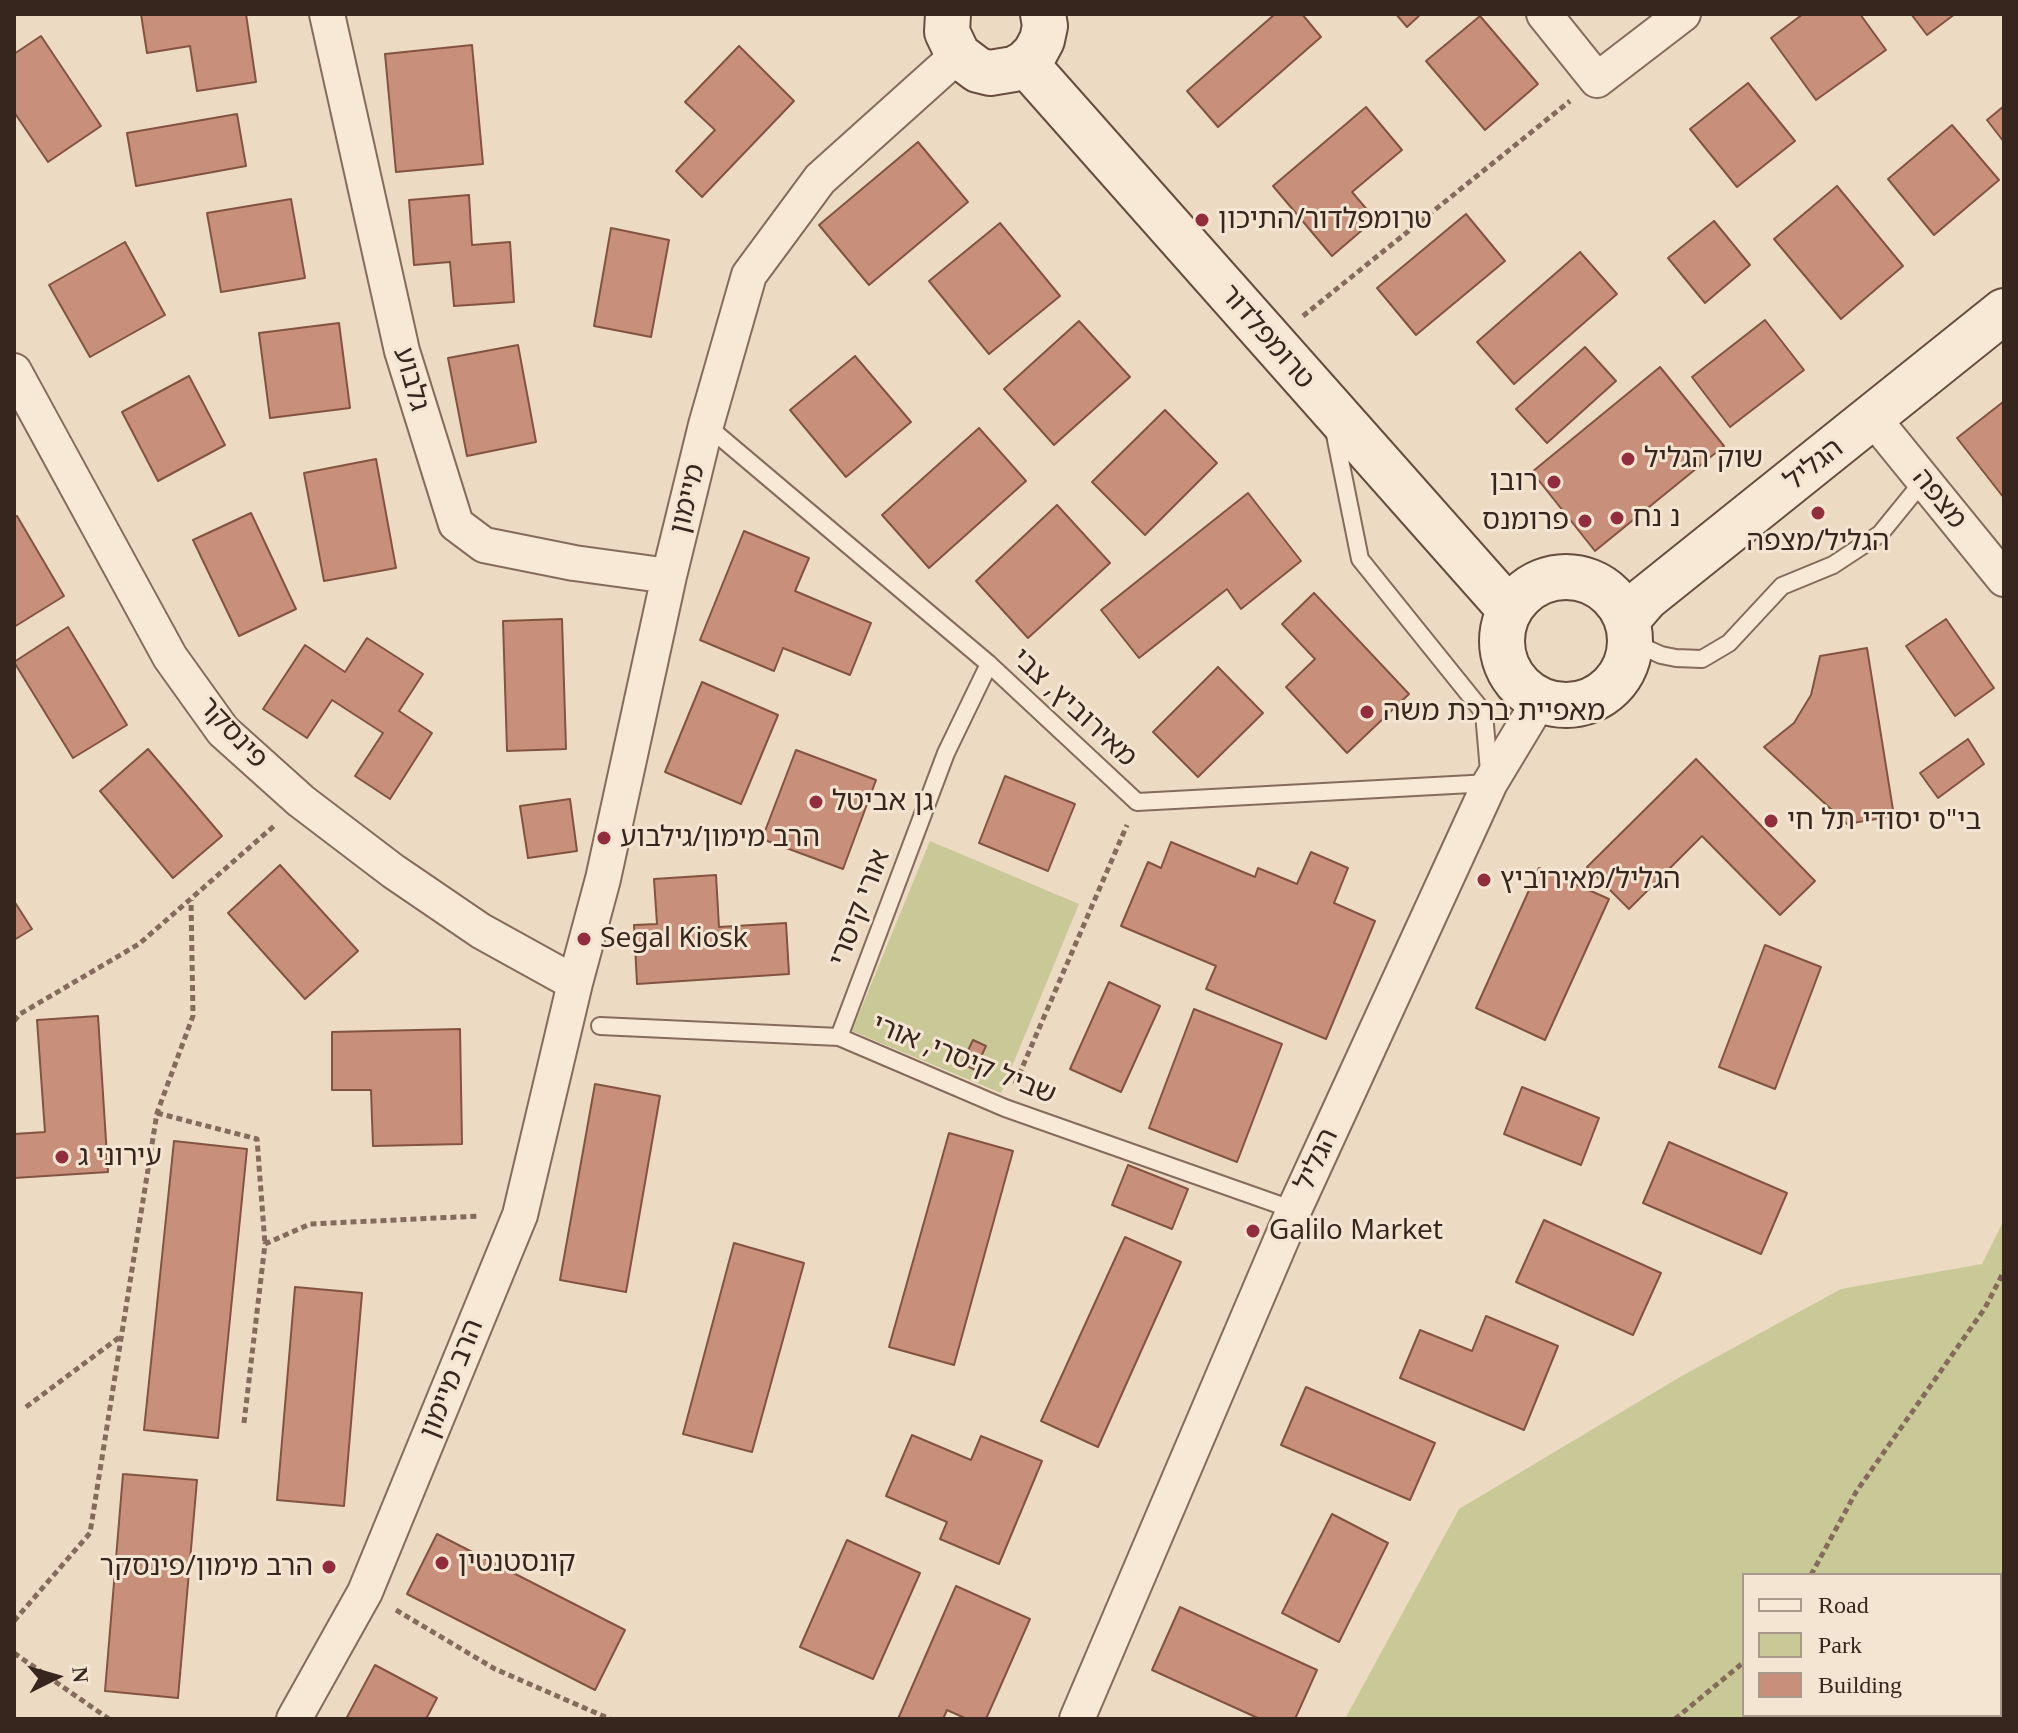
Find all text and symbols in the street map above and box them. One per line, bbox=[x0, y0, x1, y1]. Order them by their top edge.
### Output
place label: טרומפלדור/התיכון bbox=[1218, 203, 1432, 237]
marker: טרומפלדור/התיכון bbox=[1193, 211, 1211, 229]
street label: טרומפלדור bbox=[1213, 278, 1321, 396]
street label: גלבוע bbox=[386, 343, 436, 415]
street label: הגליל bbox=[1778, 432, 1850, 498]
place label: שוק הגליל bbox=[1644, 442, 1763, 476]
marker: שוק הגליל bbox=[1619, 450, 1637, 468]
street label: מיימון bbox=[663, 461, 713, 537]
street label: מצפה bbox=[1905, 462, 1973, 536]
place label: רובן bbox=[1490, 465, 1538, 499]
marker: רובן bbox=[1545, 473, 1563, 491]
place label: נ נח bbox=[1633, 501, 1680, 535]
place label: פרומנס bbox=[1482, 504, 1569, 538]
marker: הגליל/מצפה bbox=[1809, 504, 1827, 522]
marker: נ נח bbox=[1608, 509, 1626, 527]
marker: פרומנס bbox=[1576, 512, 1594, 530]
place label: הגליל/מצפה bbox=[1746, 525, 1890, 559]
street label: מאירוביץ, צבי bbox=[1005, 642, 1143, 774]
street label: פינסקר bbox=[191, 690, 275, 776]
place label: מאפיית ברכת משה bbox=[1383, 695, 1605, 729]
marker: מאפיית ברכת משה bbox=[1358, 703, 1376, 721]
place label: גן אביטל bbox=[832, 785, 933, 819]
marker: גן אביטל bbox=[807, 793, 825, 811]
place label: בי"ס יסודי תל חי bbox=[1787, 804, 1981, 838]
marker: בי"ס יסודי תל חי bbox=[1762, 812, 1780, 830]
place label: הרב מימון/גילבוע bbox=[620, 821, 820, 855]
marker: הרב מימון/גילבוע bbox=[595, 829, 613, 847]
street label: אורי קיסרי bbox=[822, 845, 898, 971]
place label: הגליל/מאירוביץ bbox=[1500, 863, 1681, 897]
marker: הגליל/מאירוביץ bbox=[1475, 871, 1493, 889]
place label: Segal Kiosk bbox=[600, 922, 748, 956]
marker: Segal Kiosk bbox=[575, 930, 593, 948]
street label: שביל קיסרי, אורי bbox=[867, 1008, 1061, 1112]
street label: הגליל bbox=[1288, 1123, 1346, 1197]
place label: עירוני ג bbox=[78, 1140, 162, 1174]
marker: עירוני ג bbox=[53, 1148, 71, 1166]
place label: Galilo Market bbox=[1269, 1214, 1443, 1248]
marker: Galilo Market bbox=[1244, 1222, 1262, 1240]
street label: הרב מיימון bbox=[413, 1314, 491, 1444]
place label: קונסטנטין bbox=[458, 1546, 576, 1580]
place label: הרב מימון/פינסקר bbox=[100, 1550, 313, 1584]
marker: קונסטנטין bbox=[433, 1554, 451, 1572]
marker: הרב מימון/פינסקר bbox=[320, 1558, 338, 1576]
legend bbox=[1742, 1573, 2002, 1717]
text: Road bbox=[1818, 1592, 1869, 1618]
text: Park bbox=[1818, 1632, 1862, 1658]
north arrow bbox=[16, 1637, 96, 1717]
text: N bbox=[67, 1666, 94, 1684]
text: Building bbox=[1818, 1672, 1902, 1698]

